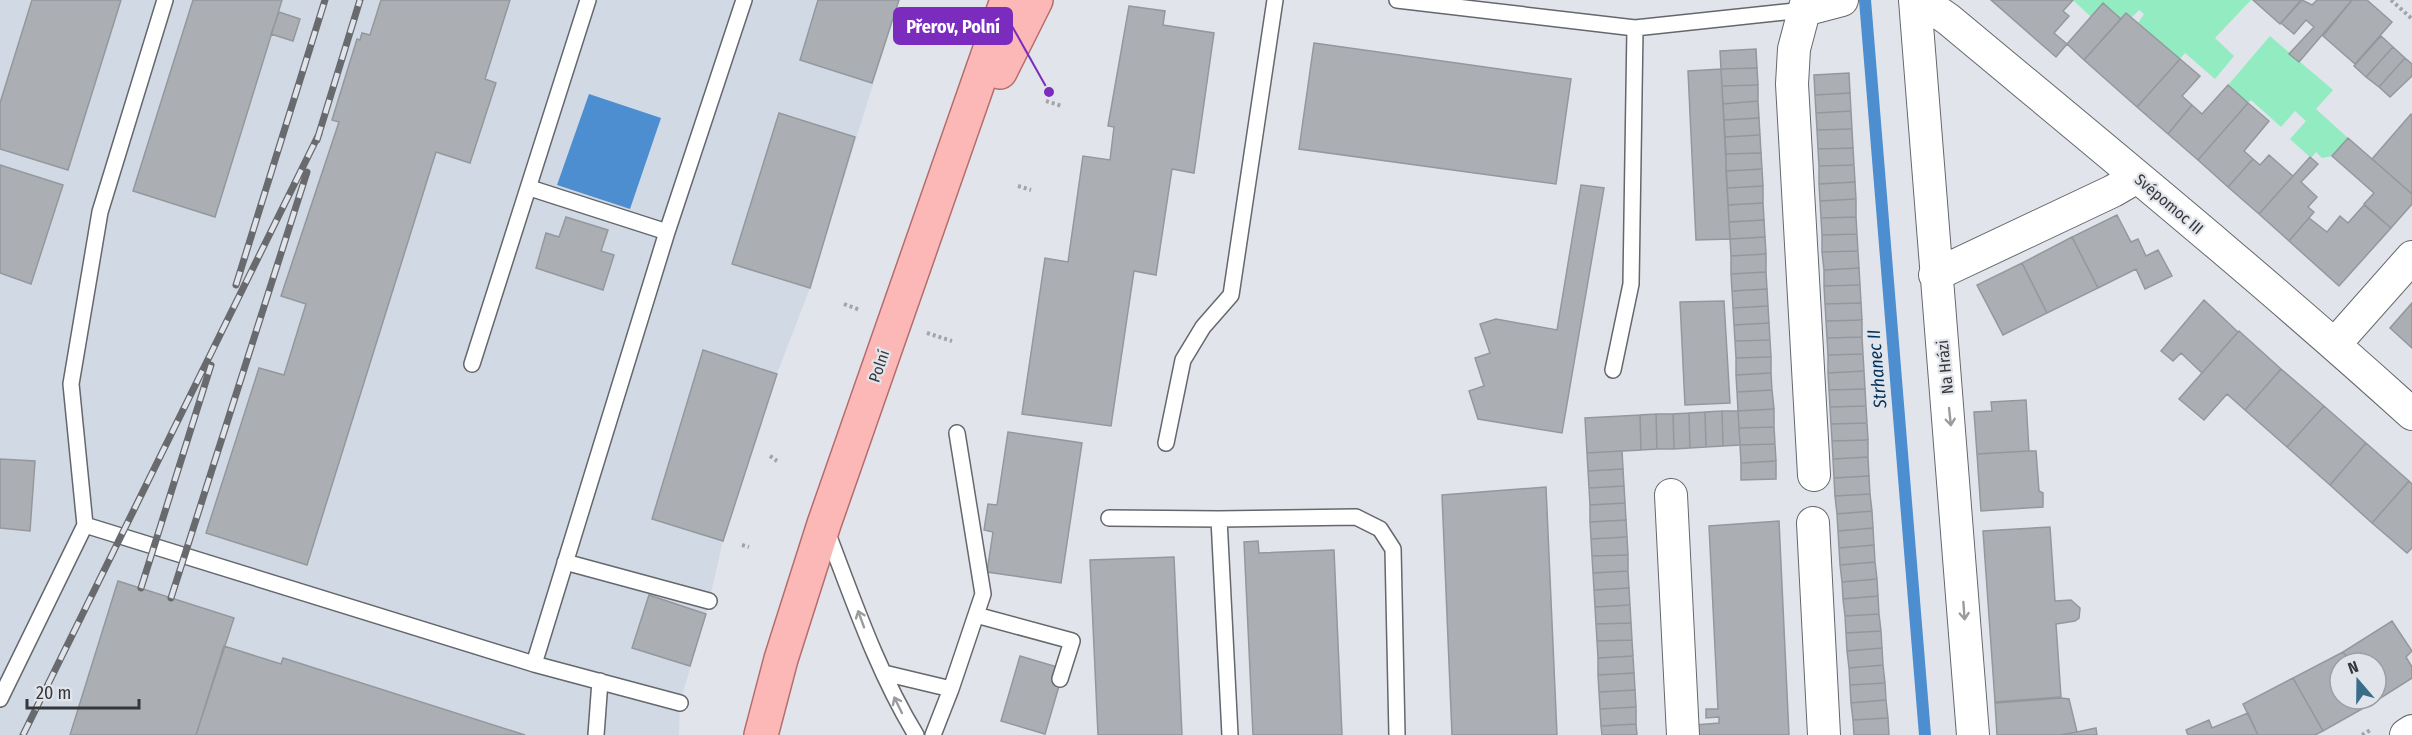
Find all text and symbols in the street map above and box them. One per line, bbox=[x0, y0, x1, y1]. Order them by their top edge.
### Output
callout: Přerov, Polní bbox=[894, 8, 1012, 44]
text: Přerov, Polní bbox=[906, 16, 1000, 38]
street label: Svépomoc III bbox=[2131, 170, 2207, 238]
water label: Strhanec II bbox=[1863, 329, 1891, 410]
street label: Na Hrázi bbox=[1933, 339, 1957, 395]
street label: Polní bbox=[865, 347, 893, 385]
one-way arrow bbox=[1944, 406, 1955, 426]
one-way arrow bbox=[1959, 601, 1970, 621]
one-way arrow bbox=[854, 610, 865, 629]
north arrow bbox=[2328, 651, 2388, 711]
text: N bbox=[2345, 657, 2361, 678]
scale bar bbox=[27, 672, 140, 710]
text: 20 m bbox=[36, 682, 71, 704]
one-way arrow bbox=[892, 696, 904, 714]

